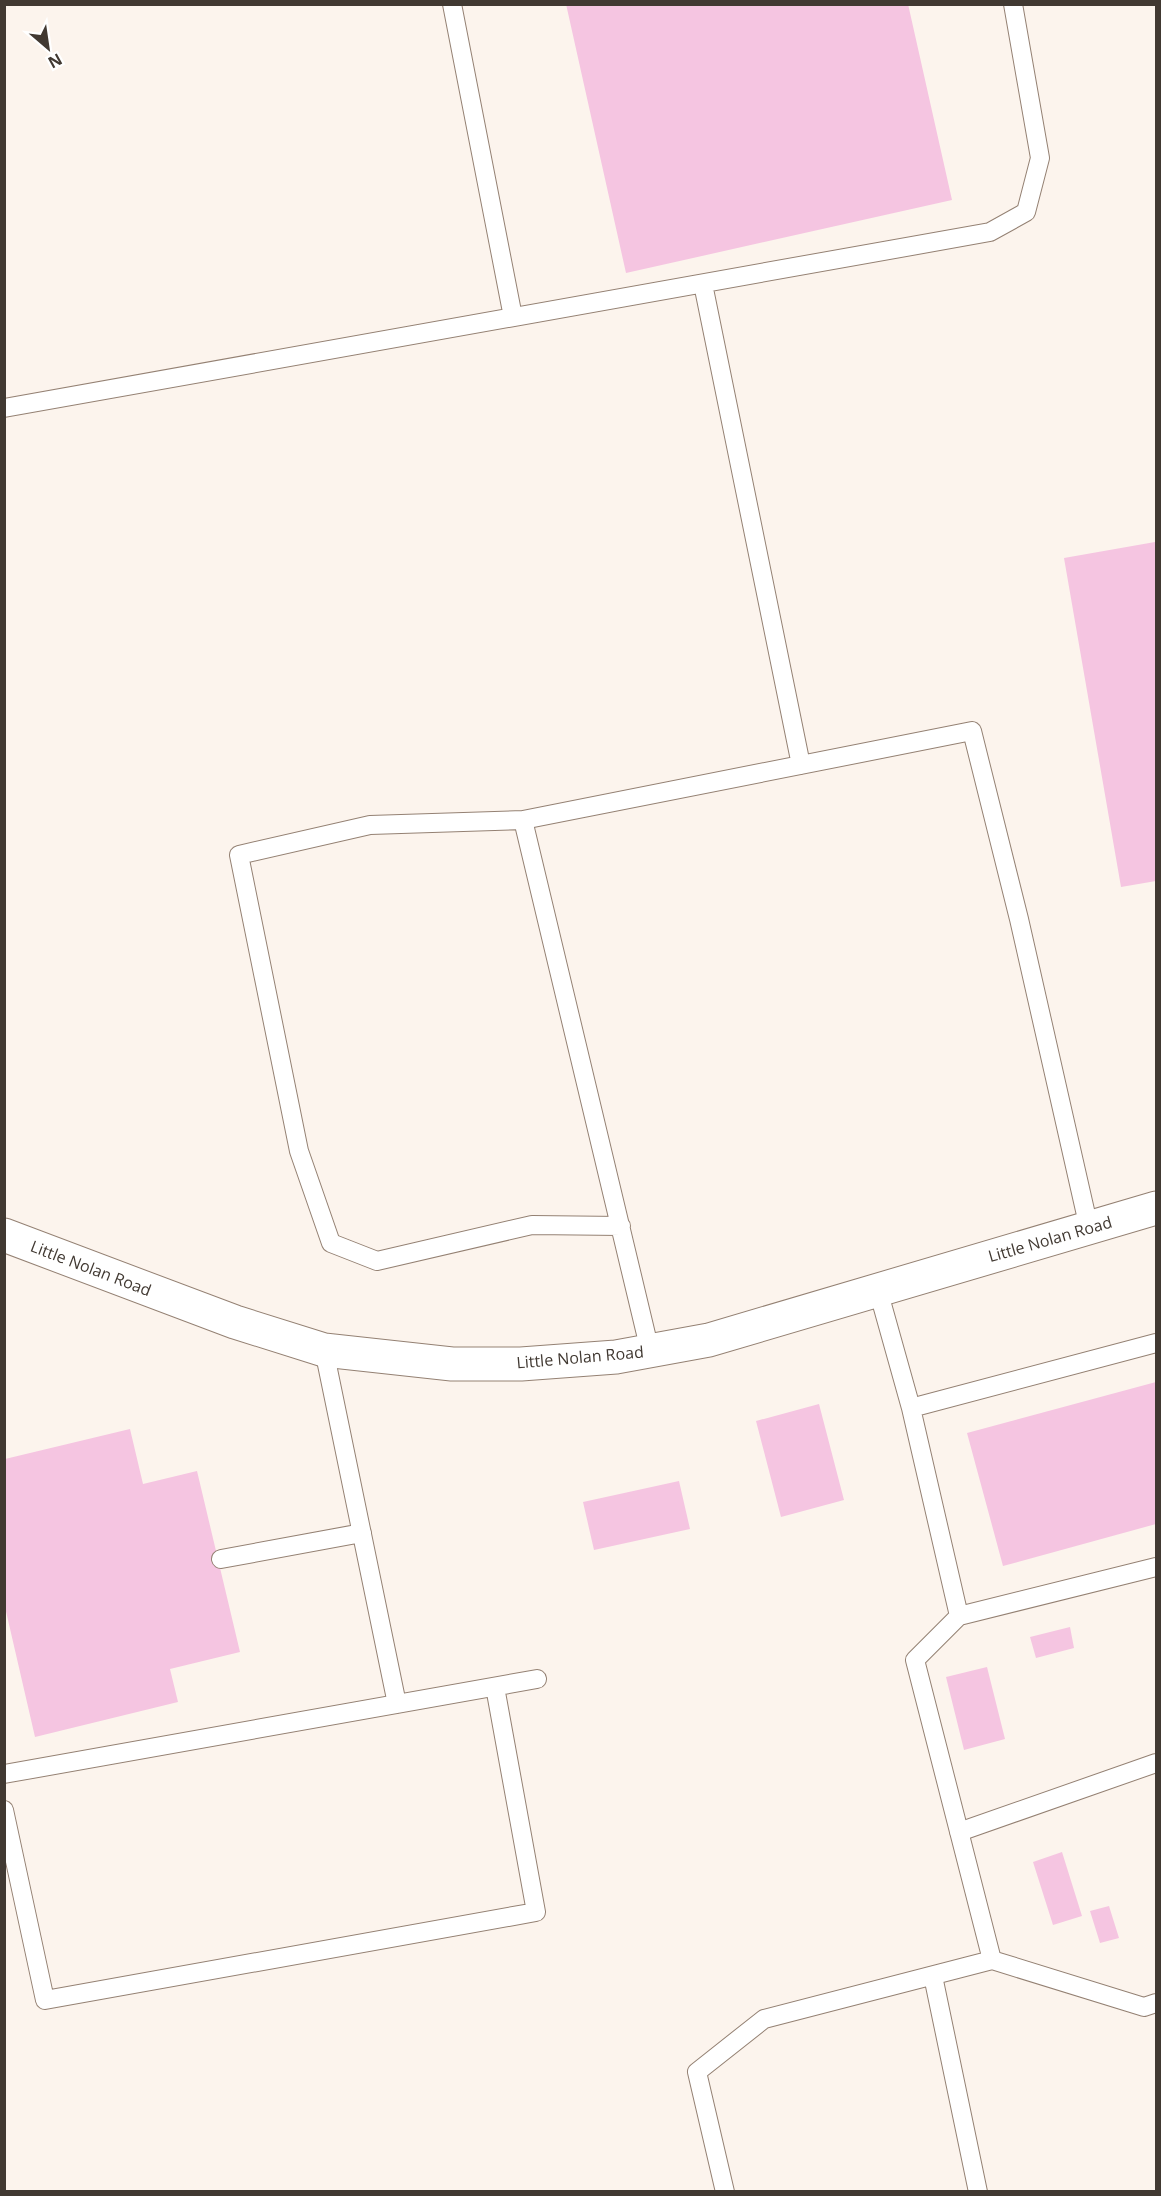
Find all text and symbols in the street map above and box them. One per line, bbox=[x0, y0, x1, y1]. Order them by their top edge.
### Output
north arrow bbox=[18, 18, 78, 78]
text: N bbox=[44, 48, 66, 74]
street label: Little Nolan Road bbox=[986, 1211, 1114, 1267]
street label: Little Nolan Road bbox=[27, 1235, 155, 1301]
street label: Little Nolan Road bbox=[515, 1340, 645, 1374]

